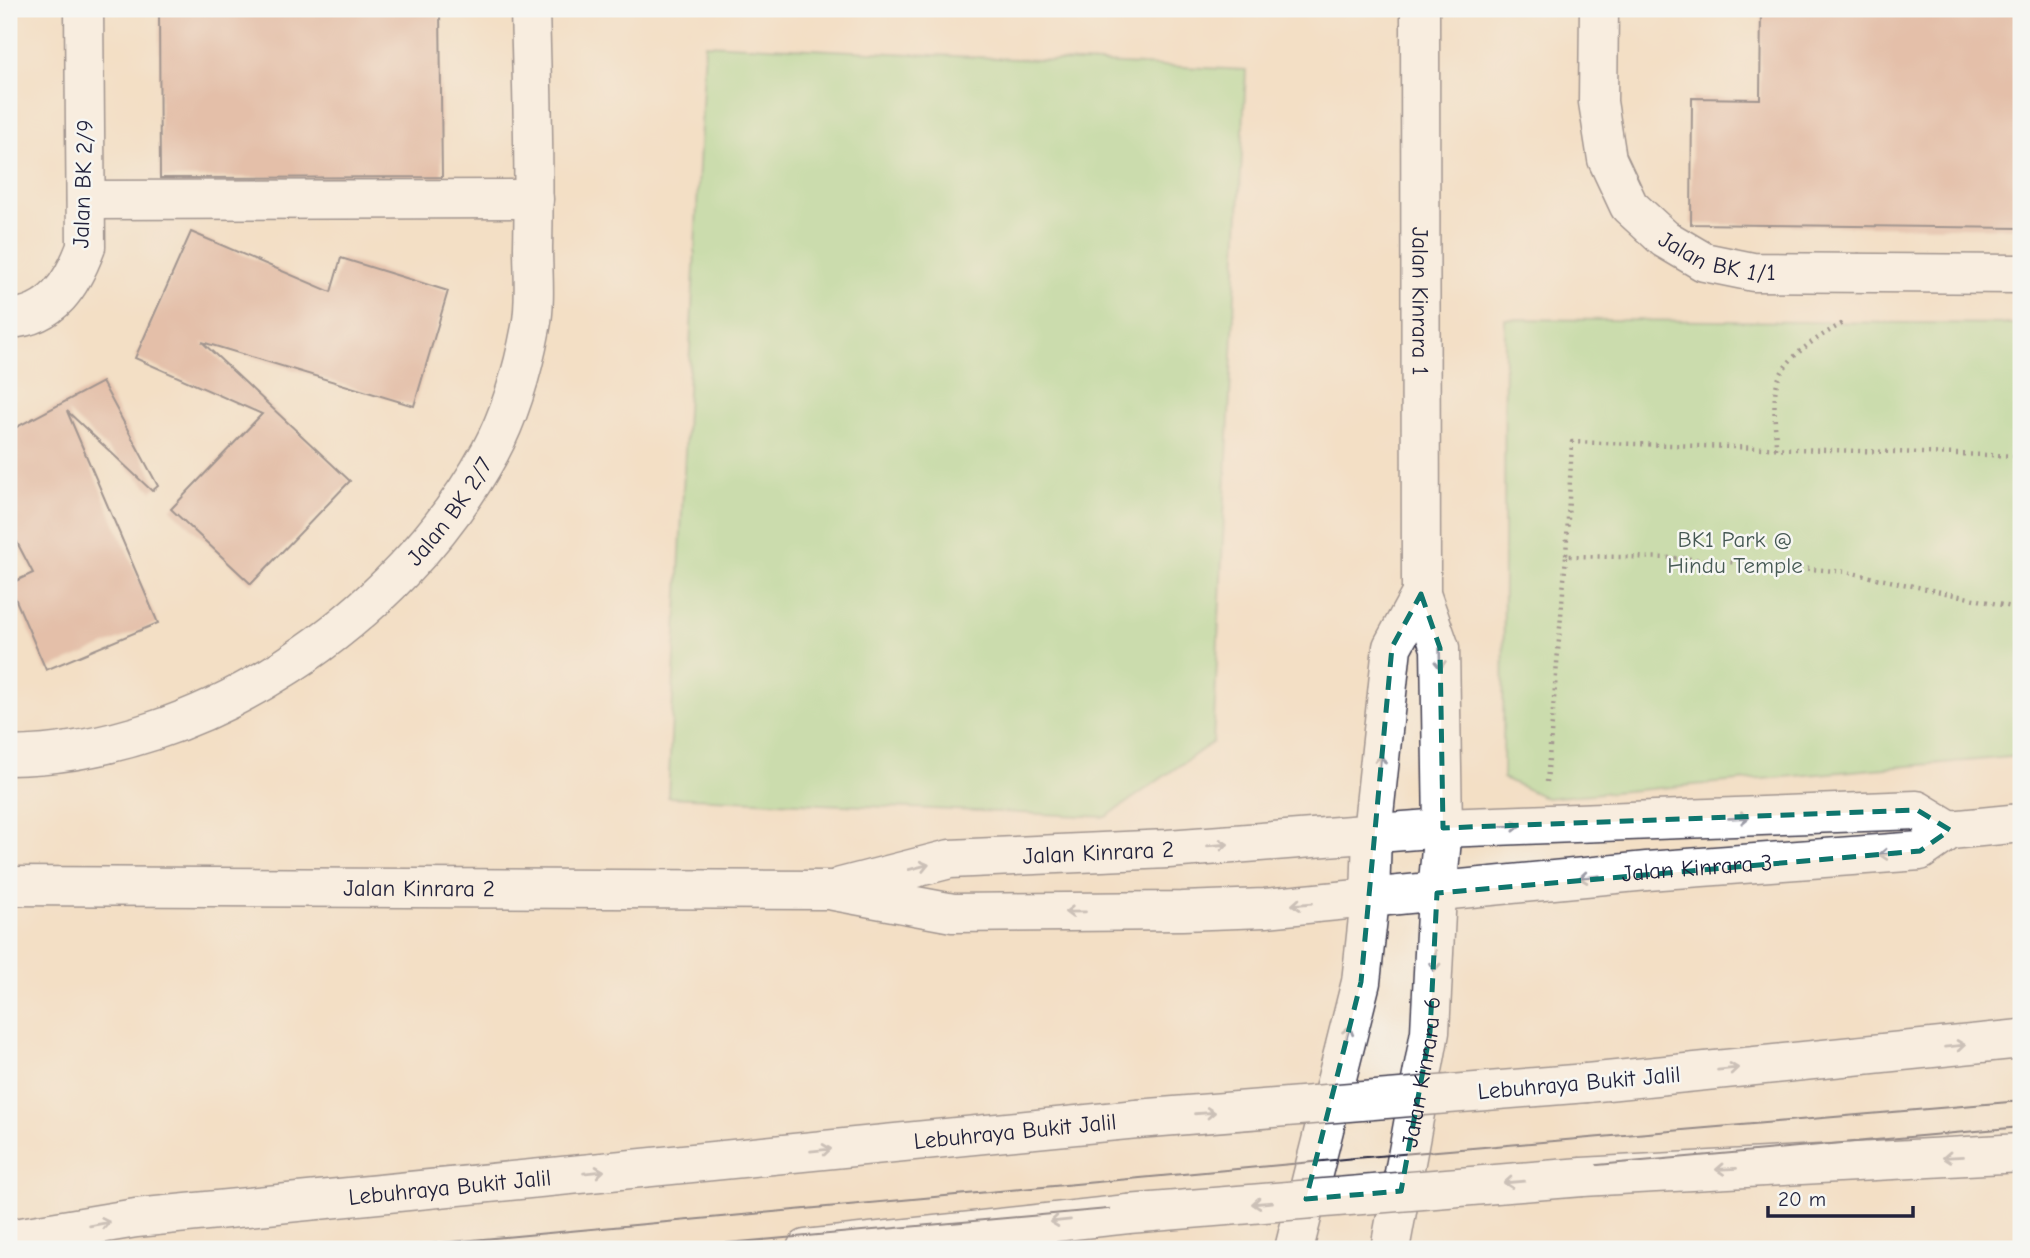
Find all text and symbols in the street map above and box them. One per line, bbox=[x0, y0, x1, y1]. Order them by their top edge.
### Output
street label: Jalan BK 2/9 bbox=[67, 119, 99, 249]
street label: Jalan BK 1/1 bbox=[1654, 225, 1776, 286]
street label: Jalan Kinrara 1 bbox=[1407, 227, 1434, 375]
street label: Jalan BK 2/7 bbox=[401, 452, 498, 571]
park label: BK1 Park @ Hindu Temple bbox=[1667, 526, 1803, 579]
one-way arrow bbox=[1434, 647, 1447, 670]
one-way arrow bbox=[1373, 754, 1386, 777]
one-way arrow bbox=[1727, 812, 1750, 825]
one-way arrow bbox=[1500, 819, 1523, 832]
street label: Jalan Kinrara 2 bbox=[1022, 835, 1175, 869]
one-way arrow bbox=[1206, 838, 1229, 851]
one-way arrow bbox=[1877, 847, 1900, 860]
street label: Jalan Kinrara 3 bbox=[1620, 848, 1773, 887]
one-way arrow bbox=[907, 860, 929, 873]
one-way arrow bbox=[1578, 871, 1600, 884]
street label: Jalan Kinrara 2 bbox=[343, 874, 495, 902]
one-way arrow bbox=[1291, 898, 1314, 911]
one-way arrow bbox=[1064, 905, 1087, 919]
one-way arrow bbox=[1428, 949, 1441, 972]
street label: Jalan Kinrara 6 bbox=[1396, 996, 1445, 1149]
one-way arrow bbox=[1341, 1025, 1354, 1048]
one-way arrow bbox=[1943, 1039, 1965, 1052]
street label: Lebuhraya Bukit Jalil bbox=[1477, 1061, 1681, 1105]
one-way arrow bbox=[1717, 1062, 1739, 1075]
one-way arrow bbox=[1193, 1106, 1216, 1119]
street label: Lebuhraya Bukit Jalil bbox=[912, 1108, 1118, 1155]
one-way arrow bbox=[809, 1143, 832, 1156]
one-way arrow bbox=[1942, 1151, 1965, 1164]
one-way arrow bbox=[1715, 1163, 1738, 1176]
street label: Lebuhraya Bukit Jalil bbox=[347, 1164, 552, 1210]
one-way arrow bbox=[583, 1166, 605, 1179]
scale bar bbox=[1768, 1174, 1913, 1218]
one-way arrow bbox=[1503, 1176, 1525, 1189]
text: 20 m bbox=[1778, 1187, 1826, 1211]
one-way arrow bbox=[1252, 1197, 1274, 1210]
one-way arrow bbox=[1049, 1215, 1072, 1228]
one-way arrow bbox=[88, 1217, 111, 1230]

